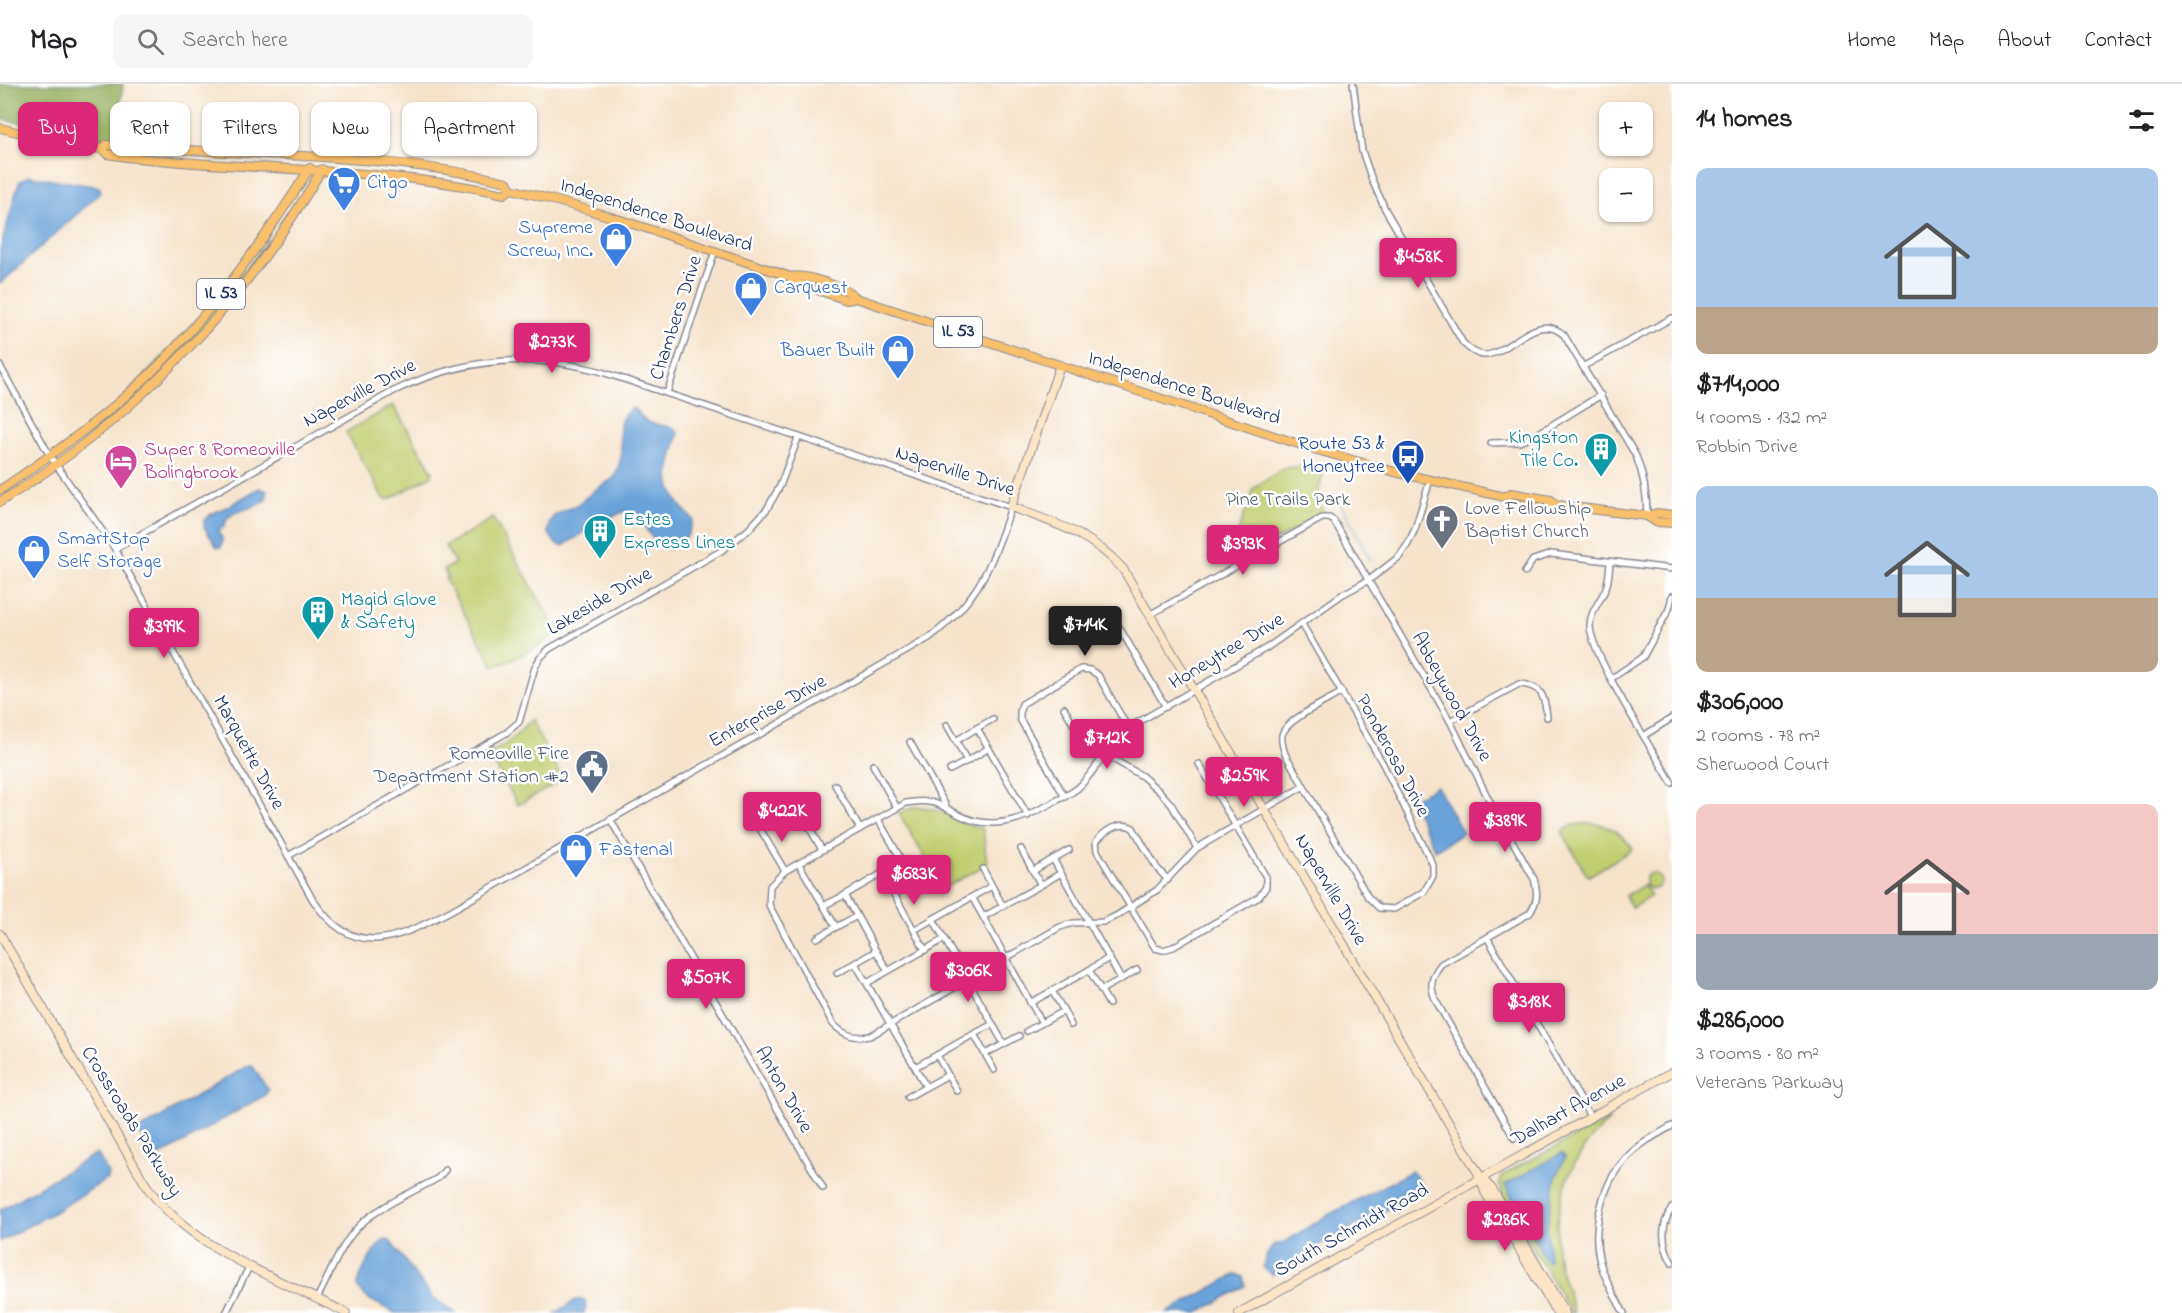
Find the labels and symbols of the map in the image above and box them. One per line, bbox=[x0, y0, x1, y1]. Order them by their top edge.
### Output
supermarket icon: Citgo bbox=[326, 165, 362, 212]
place label: Citgo bbox=[367, 169, 408, 199]
street label: Independence Boulevard bbox=[556, 171, 756, 261]
place label: Supreme Screw, Inc. bbox=[507, 214, 593, 266]
shop icon: Supreme Screw, Inc. bbox=[598, 221, 634, 268]
pin: $458K bbox=[1376, 238, 1460, 289]
street label: Chambers Drive bbox=[643, 252, 711, 384]
shop icon: Carquest bbox=[733, 270, 769, 317]
place label: Carquest bbox=[774, 274, 848, 303]
road number: IL 53 bbox=[197, 279, 245, 309]
road number: IL 53 bbox=[934, 317, 982, 347]
pin: $273K bbox=[510, 323, 594, 374]
shop icon: Bauer Built bbox=[880, 333, 916, 380]
place label: Bauer Built bbox=[780, 337, 875, 366]
street label: Independence Boulevard bbox=[1084, 344, 1284, 434]
street label: Naperville Drive bbox=[298, 352, 422, 436]
place label: Kingston Tile Co. bbox=[1509, 424, 1578, 476]
place label: Route 53 & Honeytree bbox=[1298, 430, 1385, 482]
building icon: Kingston Tile Co. bbox=[1583, 431, 1619, 478]
place label: Super 8 Romeoville Bolingbrook bbox=[143, 436, 295, 489]
bus stop icon: Route 53 & Honeytree bbox=[1390, 438, 1426, 485]
street label: Naperville Drive bbox=[892, 439, 1019, 505]
hotel icon: Super 8 Romeoville Bolingbrook bbox=[103, 443, 139, 490]
park label: Pine Trails Park bbox=[1226, 486, 1351, 515]
place label: Love Fellowship Baptist Church bbox=[1464, 495, 1592, 547]
church icon: Love Fellowship Baptist Church bbox=[1424, 503, 1460, 550]
place label: Estes Express Lines bbox=[623, 506, 735, 558]
building icon: Estes Express Lines bbox=[582, 513, 618, 560]
place label: SmartStop Self Storage bbox=[57, 525, 161, 578]
pin: $393K bbox=[1201, 525, 1285, 576]
shop icon: SmartStop Self Storage bbox=[16, 533, 52, 580]
street label: Lakeside Drive bbox=[542, 560, 658, 644]
place label: Magid Glove & Safety bbox=[341, 586, 436, 638]
building icon: Magid Glove & Safety bbox=[300, 594, 336, 641]
pin: $714K bbox=[1043, 606, 1127, 657]
street label: Honeytree Drive bbox=[1164, 606, 1290, 698]
pin: $399K bbox=[122, 608, 206, 659]
street label: Abbeywood Drive bbox=[1403, 627, 1499, 767]
street label: Enterprise Drive bbox=[704, 668, 832, 756]
street label: Marquette Drive bbox=[205, 690, 291, 816]
street label: Ponderosa Drive bbox=[1347, 690, 1437, 823]
pin: $712K bbox=[1065, 719, 1149, 770]
place label: Romeoville Fire Department Station #2 bbox=[372, 740, 569, 792]
public building icon: Romeoville Fire Department Station #2 bbox=[574, 748, 610, 795]
pin: $259K bbox=[1202, 757, 1286, 808]
pin: $422K bbox=[740, 792, 824, 843]
pin: $389K bbox=[1463, 802, 1547, 853]
street label: Naperville Drive bbox=[1286, 829, 1374, 951]
shop icon: Fastenal bbox=[558, 832, 594, 879]
place label: Fastenal bbox=[598, 836, 673, 865]
pin: $683K bbox=[872, 855, 956, 906]
pin: $306K bbox=[926, 952, 1010, 1003]
pin: $507K bbox=[664, 959, 748, 1010]
pin: $318K bbox=[1487, 983, 1571, 1034]
street label: Crossroads Parkway bbox=[73, 1041, 189, 1203]
street label: Anton Drive bbox=[746, 1041, 820, 1139]
street label: Dalhart Avenue bbox=[1506, 1068, 1632, 1155]
street label: South Schmidt Road bbox=[1269, 1176, 1435, 1286]
pin: $286K bbox=[1463, 1201, 1547, 1252]

